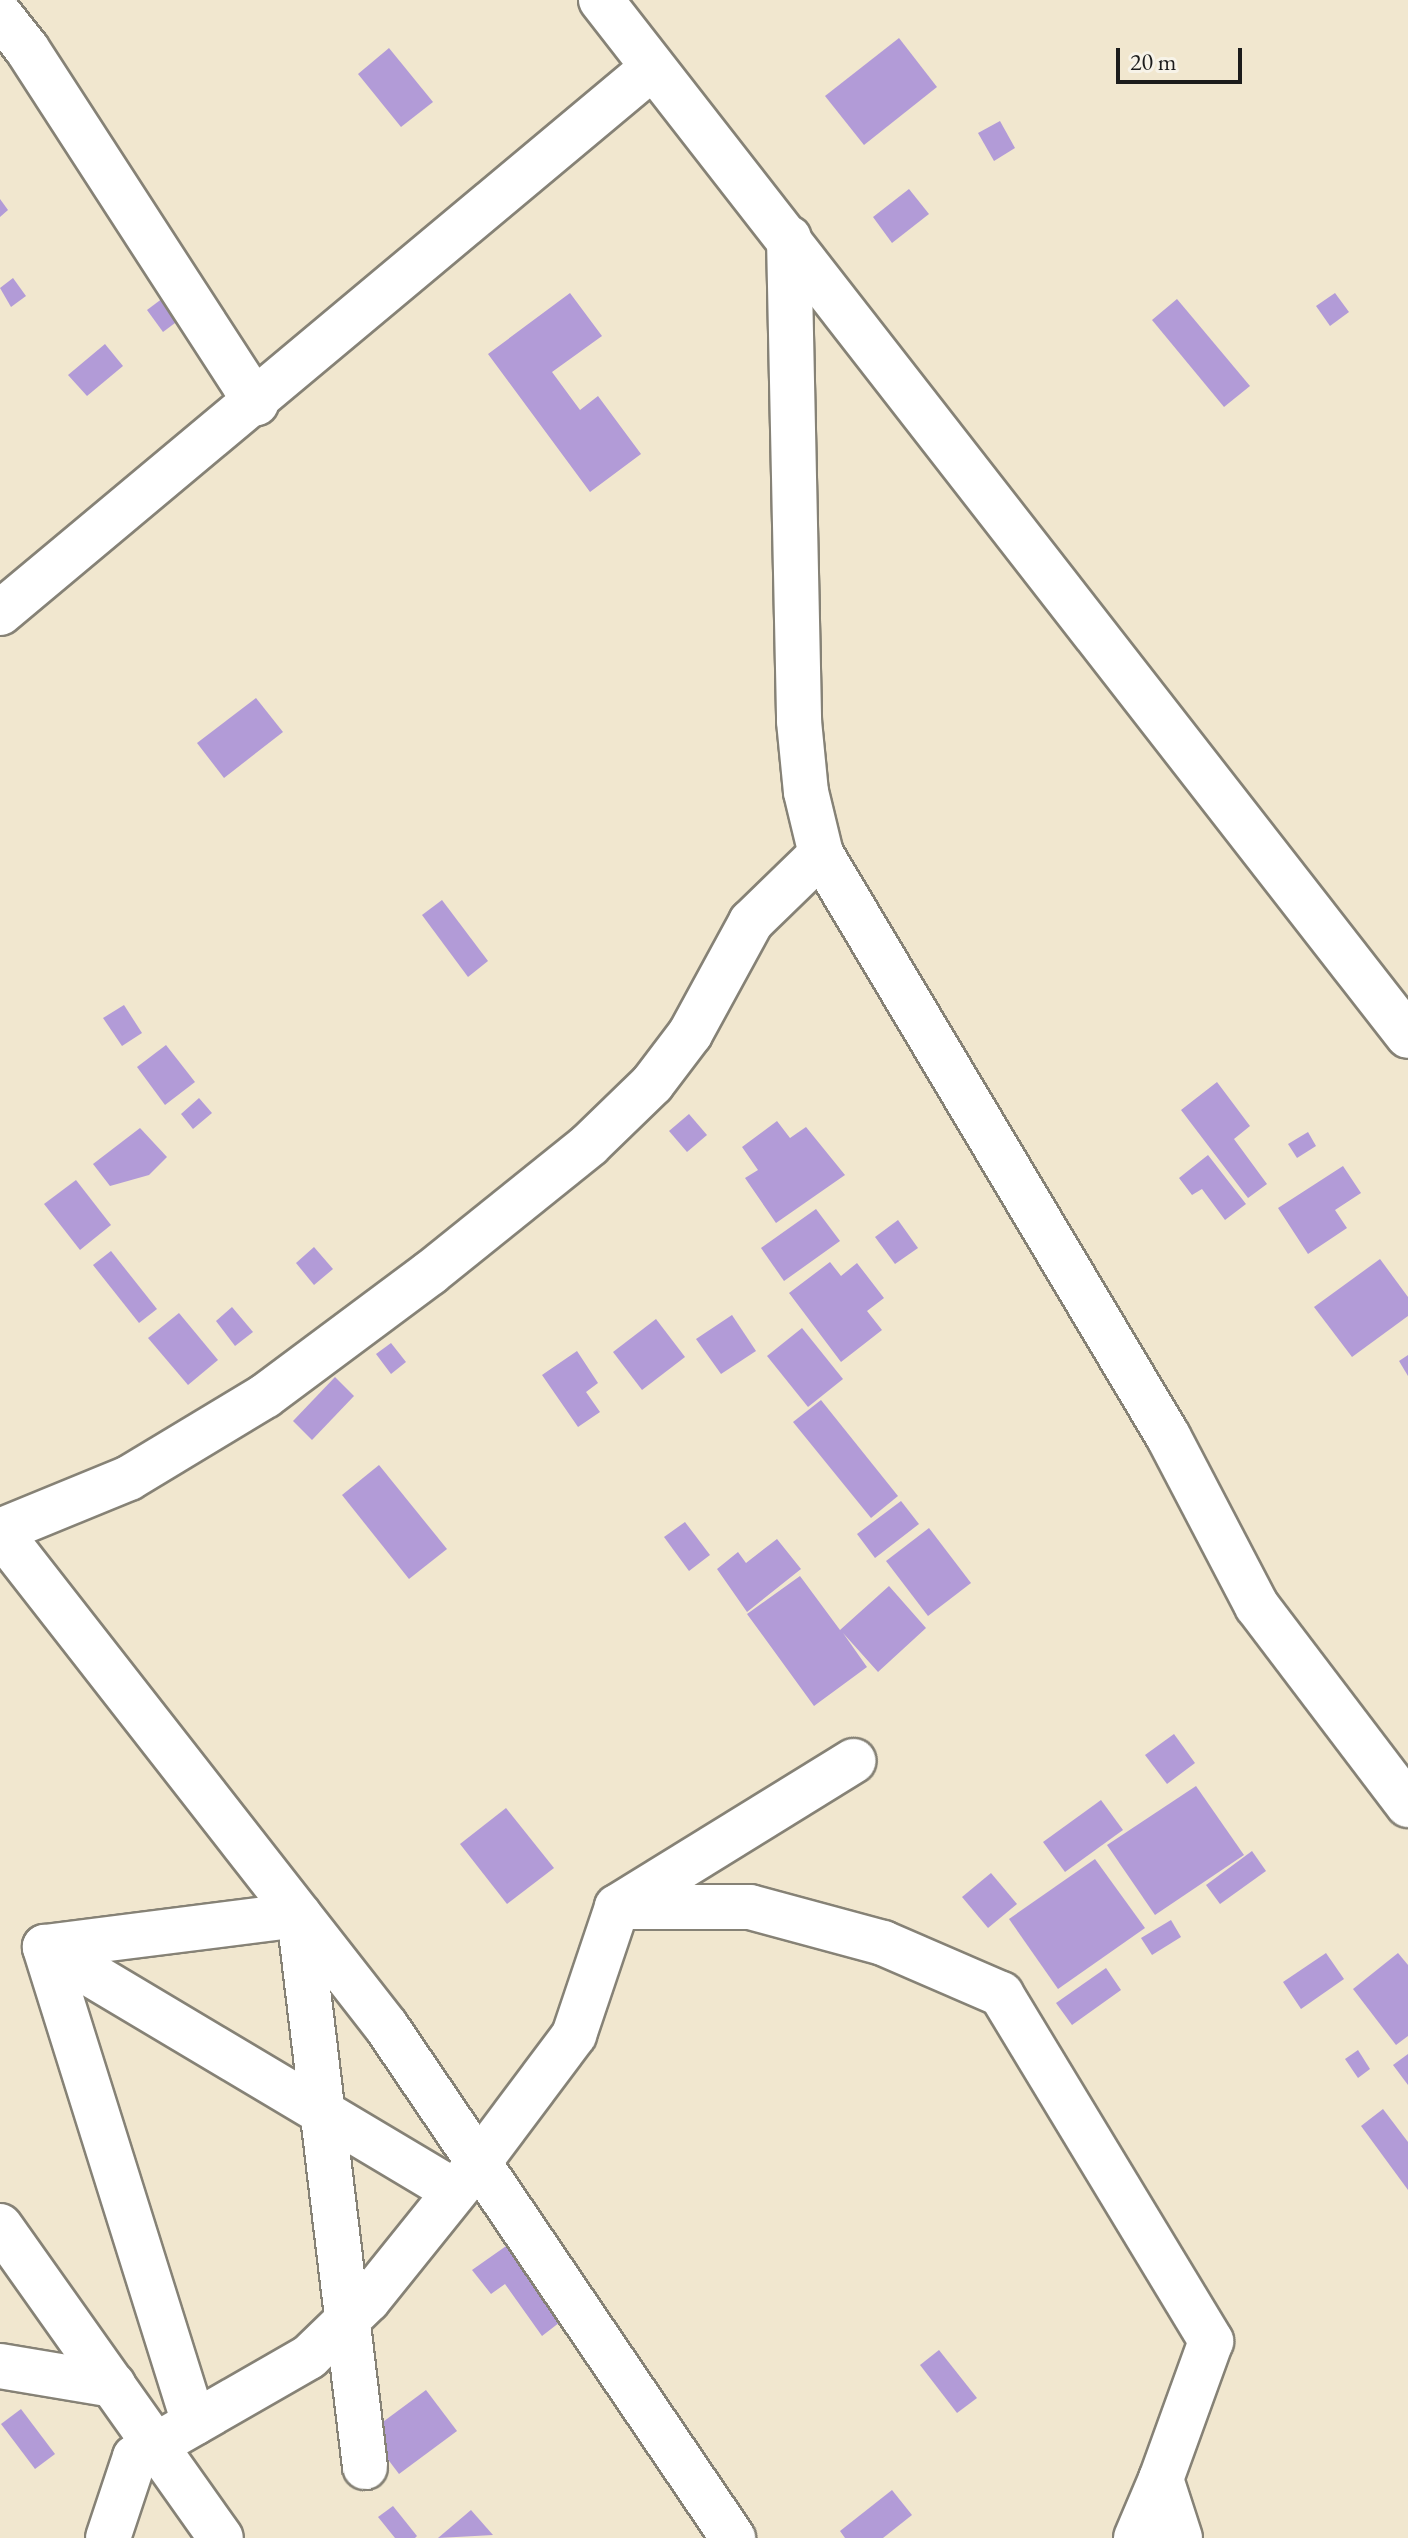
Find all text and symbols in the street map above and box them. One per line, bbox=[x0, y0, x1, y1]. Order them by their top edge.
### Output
scale bar bbox=[1120, 32, 1246, 82]
text: 20 m bbox=[1130, 46, 1177, 77]

